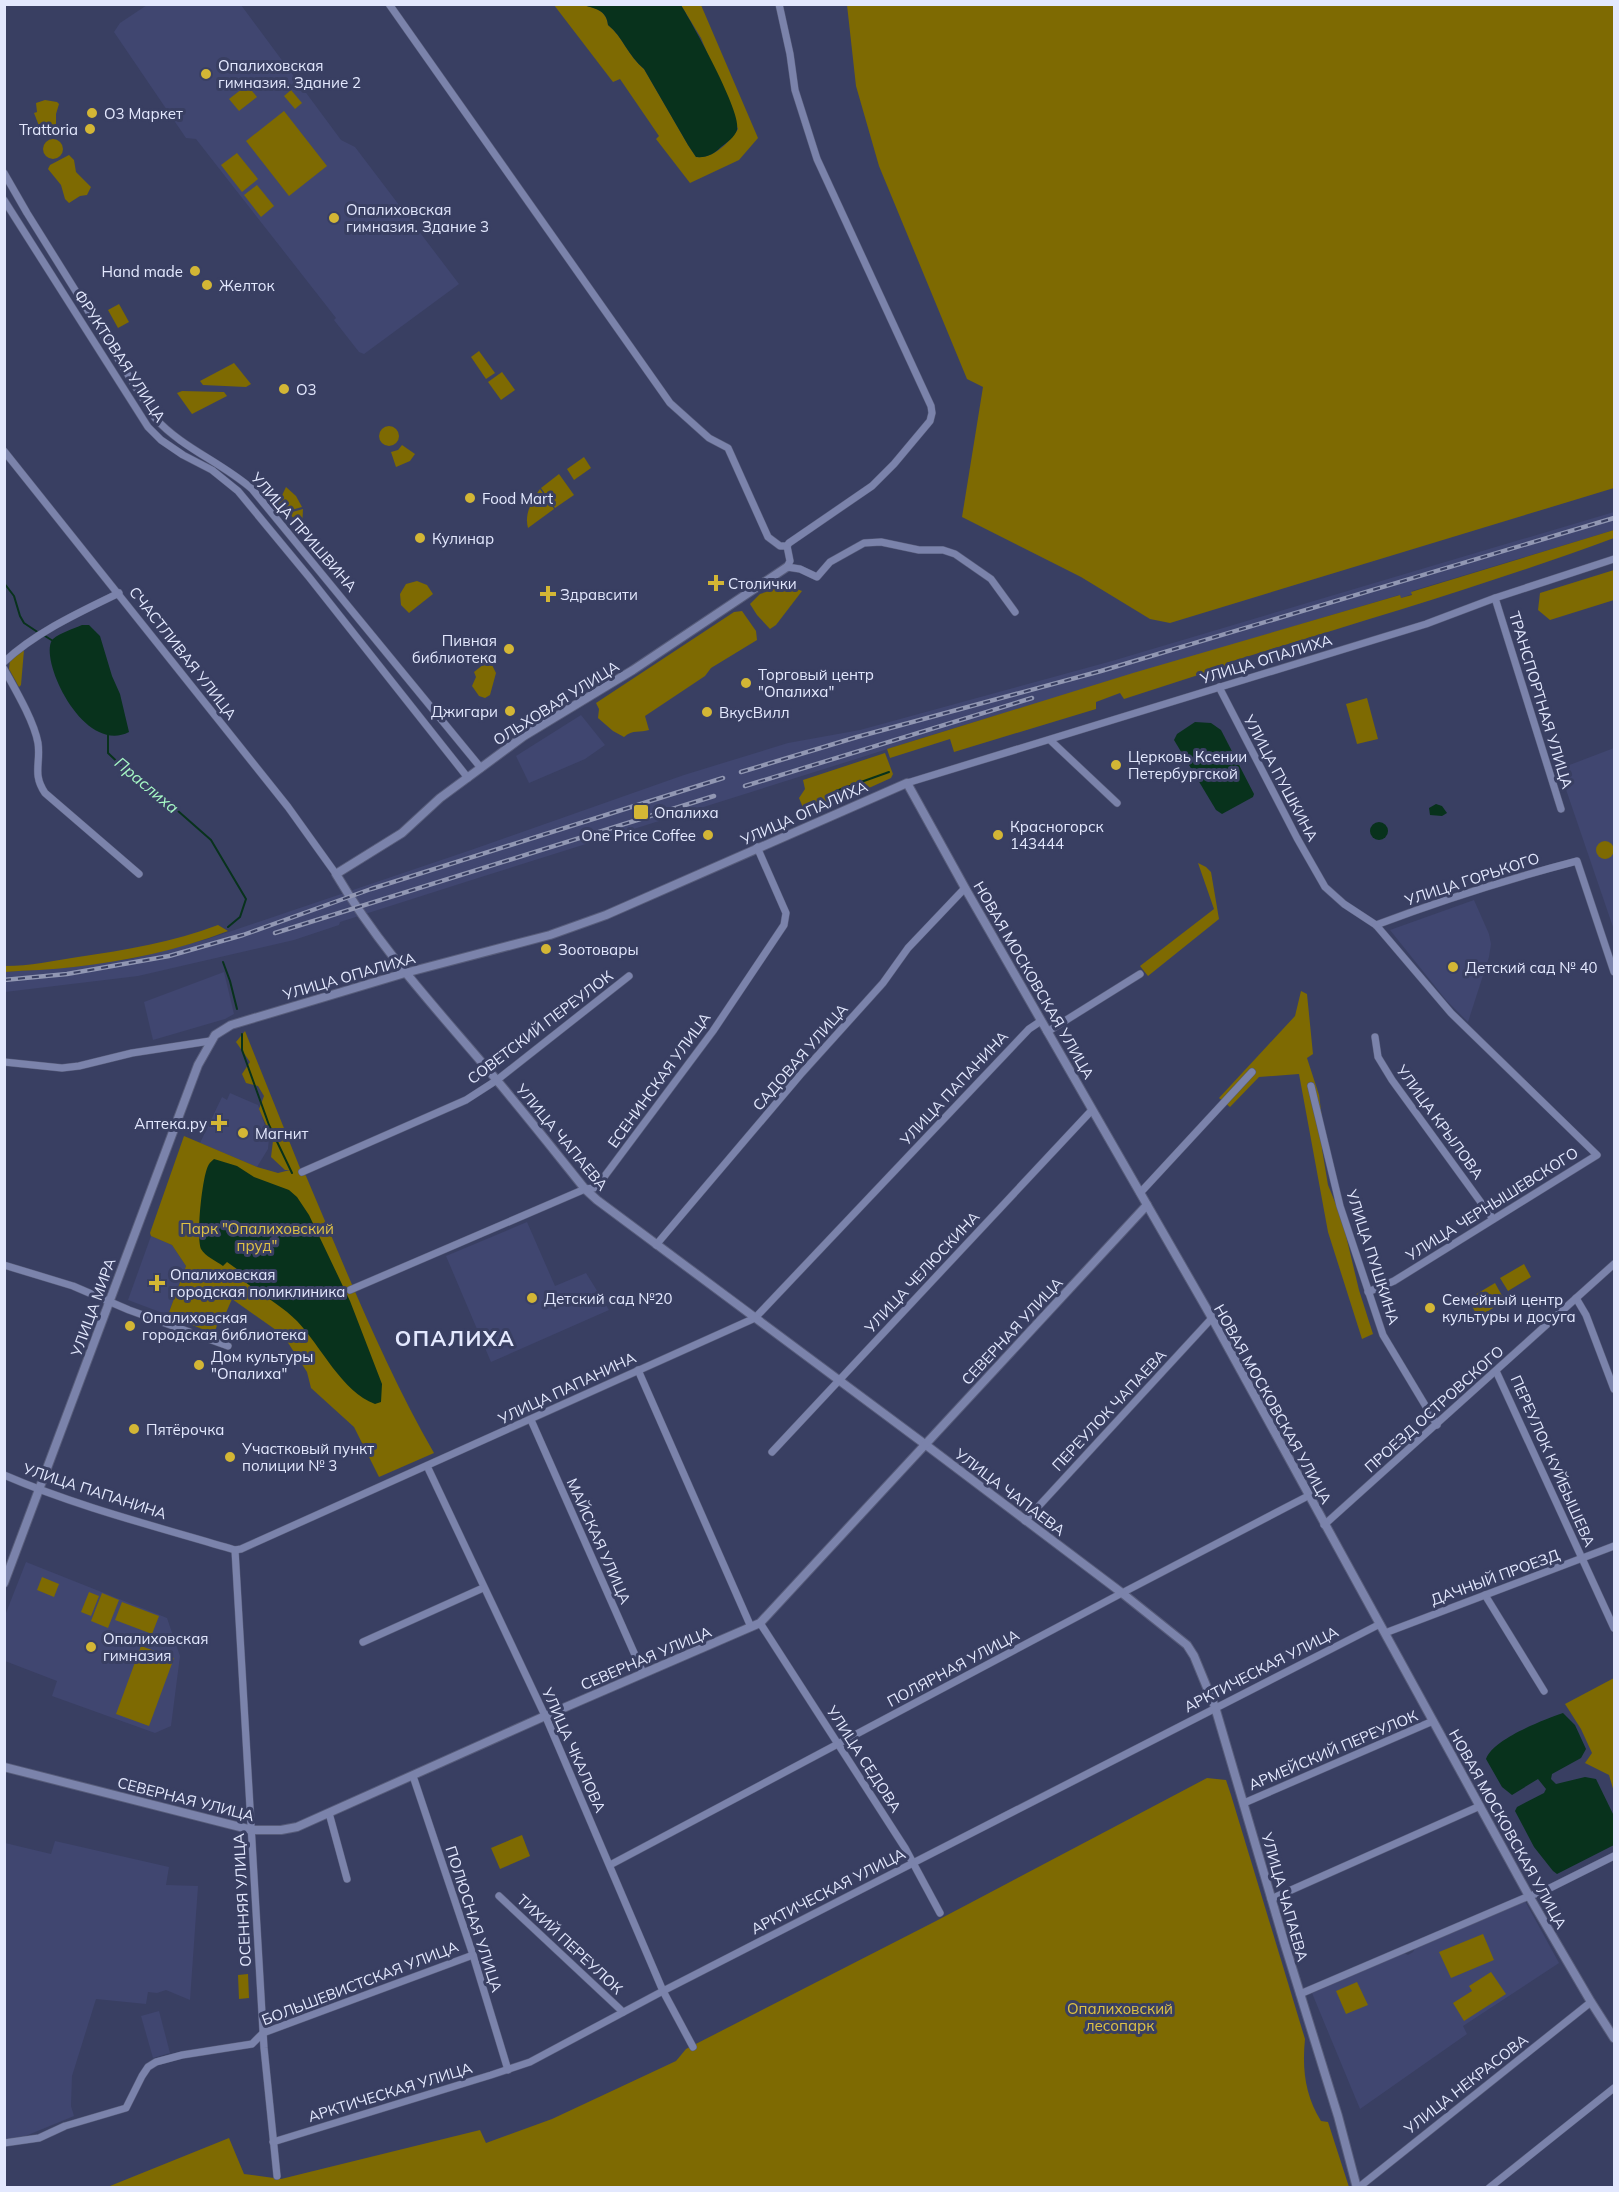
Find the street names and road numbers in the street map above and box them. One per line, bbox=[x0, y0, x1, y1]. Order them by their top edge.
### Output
street label: ФРУКТОВАЯ УЛИЦА bbox=[70, 286, 170, 426]
street label: УЛИЦА ПРИШВИНА bbox=[246, 468, 361, 596]
street label: СЧАСТЛИВАЯ УЛИЦА bbox=[125, 583, 241, 723]
street label: ТРАНСПОРТНАЯ УЛИЦА bbox=[1505, 609, 1577, 791]
street label: УЛИЦА ОПАЛИХА bbox=[1197, 630, 1334, 688]
street label: ОЛЬХОВАЯ УЛИЦА bbox=[489, 657, 623, 749]
street label: УЛИЦА ПУШКИНА bbox=[1239, 710, 1322, 845]
street label: УЛИЦА ОПАЛИХА bbox=[737, 776, 870, 850]
street label: УЛИЦА ГОРЬКОГО bbox=[1401, 848, 1542, 910]
street label: НОВАЯ МОСКОВСКАЯ УЛИЦА bbox=[969, 878, 1099, 1082]
street label: УЛИЦА ОПАЛИХА bbox=[280, 948, 417, 1004]
street label: СОВЕТСКИЙ ПЕРЕУЛОК bbox=[464, 966, 617, 1088]
street label: САДОВАЯ УЛИЦА bbox=[748, 1000, 852, 1114]
street label: ЕСЕНИНСКАЯ УЛИЦА bbox=[603, 1009, 715, 1151]
street label: УЛИЦА ПАПАНИНА bbox=[895, 1027, 1012, 1150]
street label: УЛИЦА КРЫЛОВА bbox=[1392, 1060, 1488, 1183]
street label: УЛИЦА ЧАПАЕВА bbox=[511, 1079, 612, 1194]
street label: УЛИЦА ЧЕРНЫШЕВСКОГО bbox=[1401, 1143, 1582, 1266]
street label: УЛИЦА ПУШКИНА bbox=[1342, 1186, 1404, 1327]
street label: УЛИЦА ЧЕЛЮСКИНА bbox=[860, 1207, 983, 1338]
street label: УЛИЦА МИРА bbox=[66, 1255, 120, 1360]
street label: СЕВЕРНАЯ УЛИЦА bbox=[957, 1273, 1067, 1389]
street label: НОВАЯ МОСКОВСКАЯ УЛИЦА bbox=[1210, 1301, 1336, 1507]
street label: ПРОЕЗД ОСТРОВСКОГО bbox=[1360, 1341, 1508, 1477]
street label: ПЕРЕУЛОК ЧАПАЕВА bbox=[1048, 1345, 1170, 1475]
street label: УЛИЦА ПАПАНИНА bbox=[494, 1348, 639, 1429]
street label: ПЕРЕУЛОК КУЙБЫШЕВА bbox=[1506, 1372, 1600, 1550]
street label: УЛИЦА ЧАПАЕВА bbox=[950, 1444, 1069, 1540]
street label: УЛИЦА ПАПАНИНА bbox=[20, 1459, 169, 1523]
street label: МАЙСКАЯ УЛИЦА bbox=[563, 1475, 635, 1607]
street label: ДАЧНЫЙ ПРОЕЗД bbox=[1428, 1545, 1562, 1609]
street label: СЕВЕРНАЯ УЛИЦА bbox=[578, 1622, 714, 1694]
street label: АРКТИЧЕСКАЯ УЛИЦА bbox=[1181, 1622, 1341, 1716]
street label: ПОЛЯРНАЯ УЛИЦА bbox=[884, 1625, 1022, 1711]
street label: УЛИЦА ЧКАЛОВА bbox=[538, 1684, 610, 1815]
street label: УЛИЦА СЕДОВА bbox=[822, 1701, 906, 1816]
street label: АРМЕЙСКИЙ ПЕРЕУЛОК bbox=[1246, 1706, 1421, 1794]
street label: НОВАЯ МОСКОВСКАЯ УЛИЦА bbox=[1445, 1726, 1571, 1932]
street label: СЕВЕРНАЯ УЛИЦА bbox=[116, 1773, 256, 1825]
street label: УЛИЦА ЧАПАЕВА bbox=[1257, 1829, 1313, 1964]
street label: ОСЕННЯЯ УЛИЦА bbox=[229, 1833, 255, 1967]
street label: ПОЛЮСНАЯ УЛИЦА bbox=[441, 1843, 507, 1995]
street label: АРКТИЧЕСКАЯ УЛИЦА bbox=[748, 1844, 908, 1938]
street label: ТИХИЙ ПЕРЕУЛОК bbox=[513, 1890, 627, 1998]
street label: БОЛЬШЕВИСТСКАЯ УЛИЦА bbox=[259, 1937, 461, 2029]
street label: УЛИЦА НЕКРАСОВА bbox=[1400, 2030, 1532, 2139]
street label: АРКТИЧЕСКАЯ УЛИЦА bbox=[306, 2058, 474, 2126]

